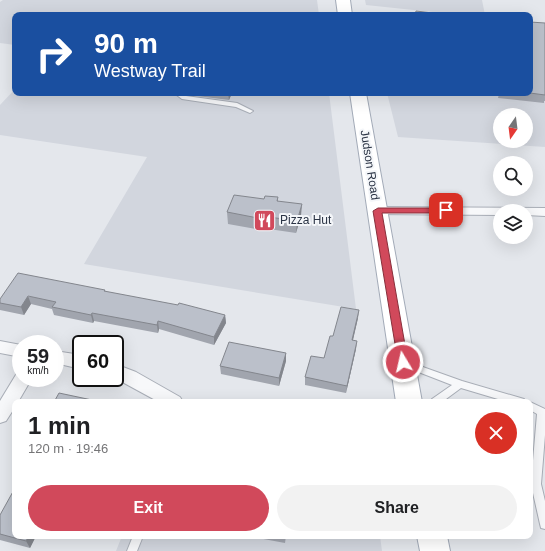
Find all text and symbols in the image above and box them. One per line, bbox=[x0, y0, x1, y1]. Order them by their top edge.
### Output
icon: right bbox=[28, 28, 80, 80]
text: 90 m bbox=[94, 28, 158, 59]
text: Westway Trail bbox=[94, 61, 206, 81]
north arrow bbox=[493, 108, 533, 148]
map controls bbox=[493, 108, 533, 244]
street label: Judson Road bbox=[358, 129, 382, 201]
button: search bbox=[493, 156, 533, 196]
pin bbox=[429, 193, 463, 227]
icon: arrive bbox=[435, 199, 457, 221]
button: layers bbox=[493, 204, 533, 244]
restaurant icon: Pizza Hut bbox=[252, 207, 278, 233]
place label: Pizza Hut bbox=[280, 213, 332, 227]
speed limit sign: 60 bbox=[72, 335, 124, 387]
position arrow bbox=[382, 341, 424, 383]
text: 59 bbox=[27, 345, 49, 367]
text: km/h bbox=[27, 365, 49, 376]
text: 1 min bbox=[28, 412, 91, 439]
button: close bbox=[475, 412, 517, 454]
text: 120 m · 19:46 bbox=[28, 441, 108, 456]
button: Exit bbox=[28, 485, 269, 531]
button: Share bbox=[277, 485, 517, 531]

